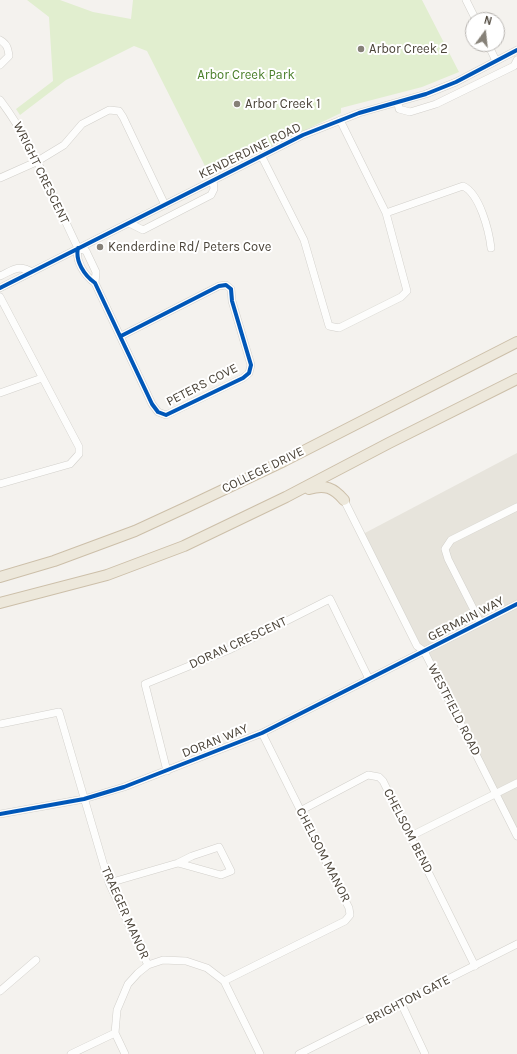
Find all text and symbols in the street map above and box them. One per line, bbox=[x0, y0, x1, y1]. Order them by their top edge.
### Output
north arrow bbox=[465, 12, 505, 52]
text: N bbox=[482, 14, 493, 28]
place label: Arbor Creek 2 bbox=[369, 41, 448, 57]
marker: Arbor Creek 2 bbox=[356, 44, 366, 54]
park label: Arbor Creek Park bbox=[197, 67, 295, 83]
place label: Arbor Creek 1 bbox=[245, 96, 320, 112]
marker: Arbor Creek 1 bbox=[232, 99, 242, 109]
street label: WRIGHT CRESCENT bbox=[10, 119, 72, 227]
street label: KENDERDINE ROAD bbox=[196, 119, 304, 183]
place label: Kenderdine Rd/ Peters Cove bbox=[108, 239, 271, 255]
marker: Kenderdine Rd/ Peters Cove bbox=[95, 242, 105, 252]
street label: PETERS COVE bbox=[164, 360, 240, 410]
street label: COLLEGE DRIVE bbox=[219, 443, 307, 497]
street label: GERMAIN WAY bbox=[425, 593, 507, 645]
street label: DORAN CRESCENT bbox=[187, 614, 289, 672]
street label: WESTFIELD ROAD bbox=[424, 661, 484, 759]
street label: DORAN WAY bbox=[180, 721, 250, 761]
street label: CHELSOM BEND bbox=[380, 786, 436, 876]
street label: CHELSOM MANOR bbox=[292, 805, 354, 905]
street label: TRAEGER MANOR bbox=[98, 864, 152, 962]
street label: BRIGHTON GATE bbox=[363, 972, 453, 1028]

